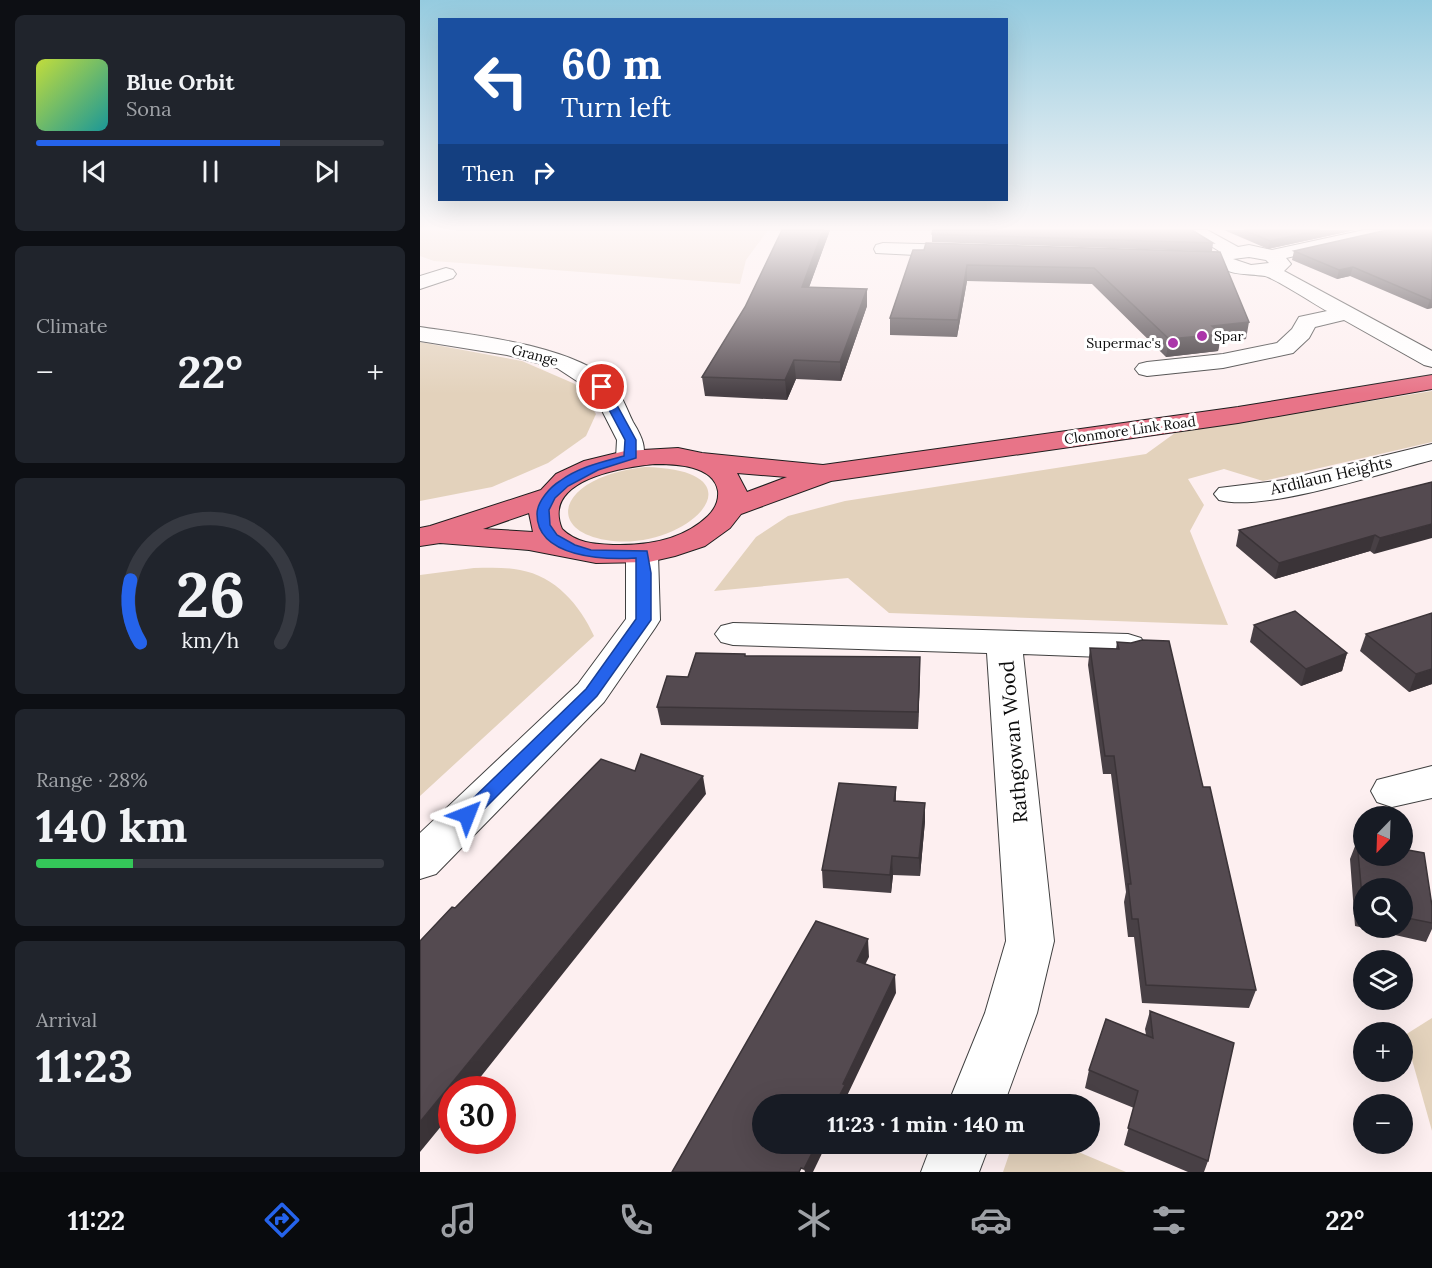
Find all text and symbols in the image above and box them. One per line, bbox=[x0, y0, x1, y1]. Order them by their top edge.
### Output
text: 60 m bbox=[561, 37, 662, 91]
icon: left bbox=[462, 42, 540, 120]
text: Blue Orbit bbox=[126, 68, 234, 96]
text: Turn left bbox=[561, 90, 671, 124]
text: Sona bbox=[126, 96, 172, 121]
icon: previous bbox=[78, 155, 111, 188]
icon: pause bbox=[194, 155, 227, 188]
icon: next bbox=[310, 155, 343, 188]
icon: right bbox=[527, 156, 560, 189]
text: Then bbox=[462, 159, 515, 187]
text: Climate bbox=[36, 313, 108, 338]
place label: Spar bbox=[1214, 327, 1244, 345]
marker: Spar bbox=[1195, 329, 1209, 343]
place label: Supermac's bbox=[1086, 334, 1161, 352]
marker: Supermac's bbox=[1166, 336, 1180, 350]
street label: Grange bbox=[510, 340, 561, 370]
text: 22° bbox=[177, 343, 243, 400]
text: − bbox=[36, 351, 54, 393]
text: + bbox=[366, 351, 384, 393]
pin bbox=[576, 361, 627, 412]
icon: arrive bbox=[585, 370, 618, 403]
street label: Clonmore Link Road bbox=[1063, 412, 1197, 448]
street label: Ardilaun Heights bbox=[1267, 451, 1394, 499]
text: 26 bbox=[175, 554, 245, 634]
text: km/h bbox=[181, 626, 239, 654]
street label: Rathgowan Wood bbox=[993, 660, 1033, 824]
text: Range · 28% bbox=[36, 767, 148, 792]
position arrow bbox=[435, 783, 499, 847]
text: 140 km bbox=[36, 797, 187, 854]
north arrow bbox=[1353, 806, 1413, 866]
map controls bbox=[1353, 806, 1413, 1154]
button: search bbox=[1353, 878, 1413, 938]
button: layers bbox=[1353, 950, 1413, 1010]
text: Arrival bbox=[36, 1007, 97, 1032]
button: + bbox=[1353, 1022, 1413, 1082]
text: 11:23 bbox=[36, 1037, 133, 1094]
speed limit sign: 30 bbox=[438, 1076, 516, 1154]
button: − bbox=[1353, 1094, 1413, 1154]
text: 11:23 · 1 min · 140 m bbox=[827, 1110, 1025, 1138]
icon: directions bbox=[261, 1199, 303, 1241]
icon: music bbox=[438, 1199, 480, 1241]
icon: phone bbox=[615, 1199, 657, 1241]
icon: climate bbox=[793, 1199, 835, 1241]
icon: car bbox=[970, 1199, 1012, 1241]
icon: filters bbox=[1148, 1199, 1190, 1241]
text: 11:22 bbox=[68, 1203, 125, 1237]
text: 22° bbox=[1325, 1203, 1364, 1237]

